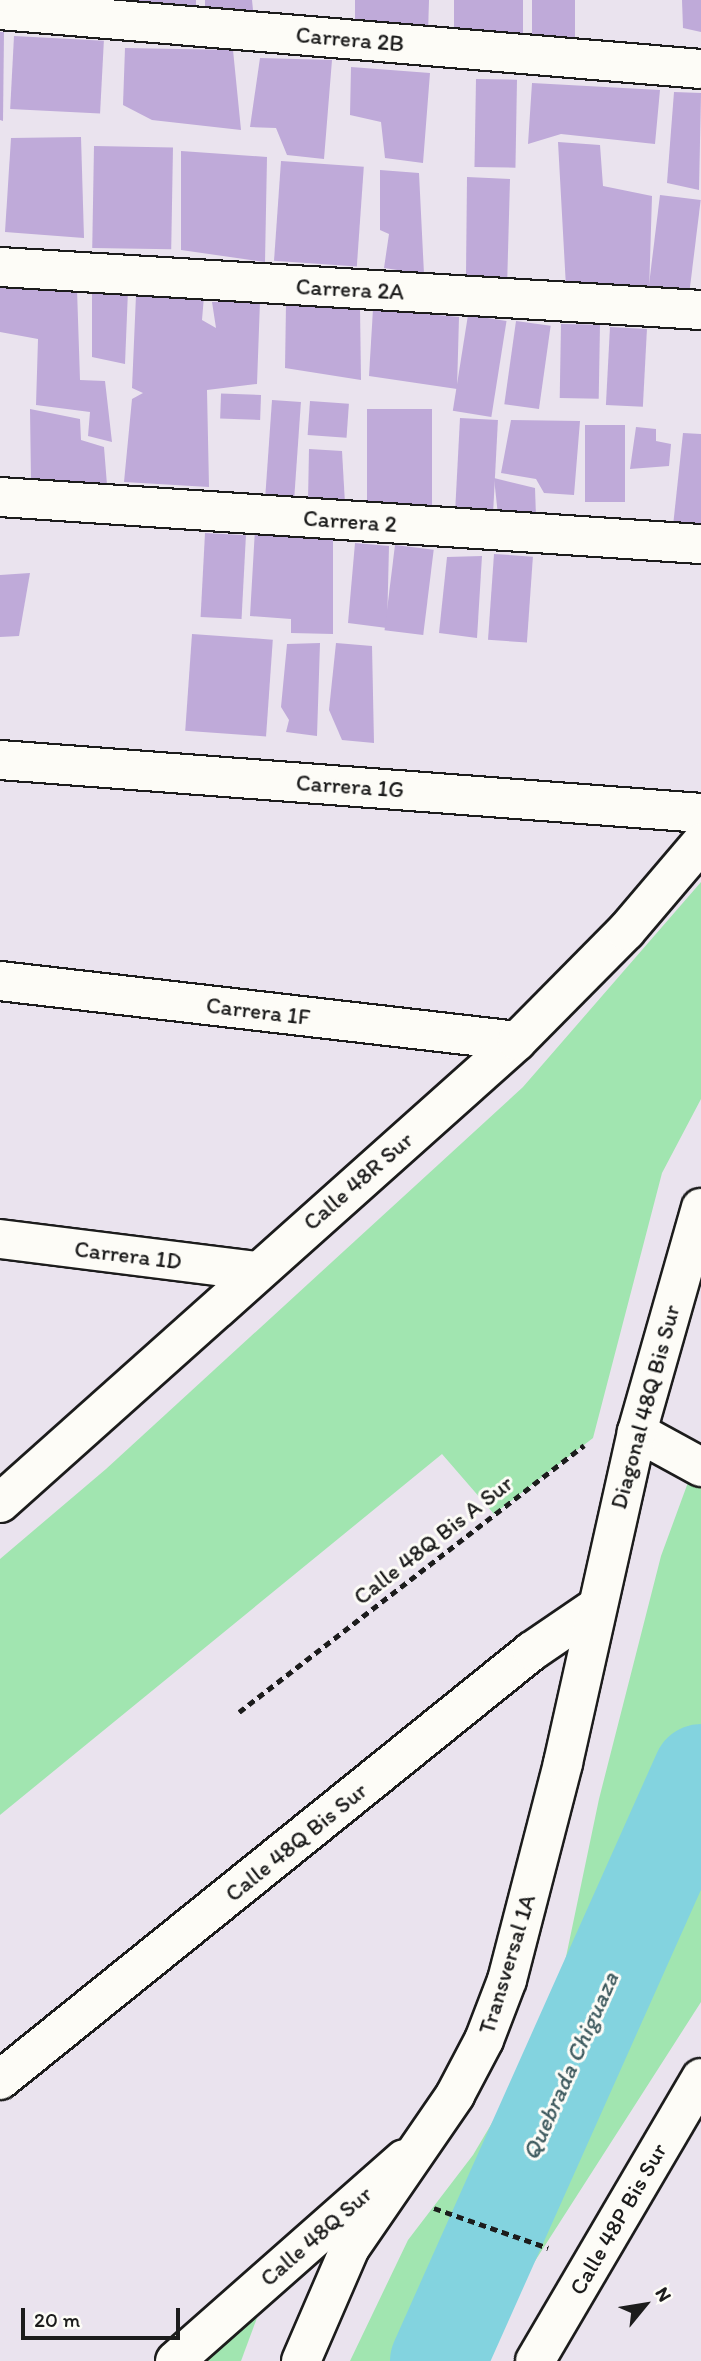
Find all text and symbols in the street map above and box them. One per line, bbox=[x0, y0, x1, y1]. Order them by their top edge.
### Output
street label: Carrera 2B bbox=[295, 21, 405, 57]
street label: Carrera 2A bbox=[295, 272, 405, 306]
street label: Carrera 2 bbox=[302, 504, 398, 538]
street label: Carrera 1G bbox=[295, 768, 405, 804]
street label: Carrera 1F bbox=[205, 991, 311, 1031]
street label: Calle 48R Sur bbox=[298, 1126, 418, 1236]
street label: Carrera 1D bbox=[73, 1235, 183, 1275]
street label: Diagonal 48Q Bis Sur bbox=[604, 1302, 686, 1512]
street label: Calle 48Q Bis A Sur bbox=[348, 1469, 518, 1611]
street label: Calle 48Q Bis Sur bbox=[219, 1776, 373, 1908]
street label: Transversal 1A bbox=[473, 1891, 541, 2037]
water label: Quebrada Chiguaza bbox=[516, 1967, 624, 2165]
street label: Calle 48P Bis Sur bbox=[563, 2138, 673, 2300]
street label: Calle 48Q Sur bbox=[255, 2180, 377, 2292]
north arrow bbox=[610, 2270, 680, 2340]
text: N bbox=[650, 2283, 677, 2306]
scale bar bbox=[24, 2294, 184, 2338]
text: 20 m bbox=[34, 2307, 80, 2332]

